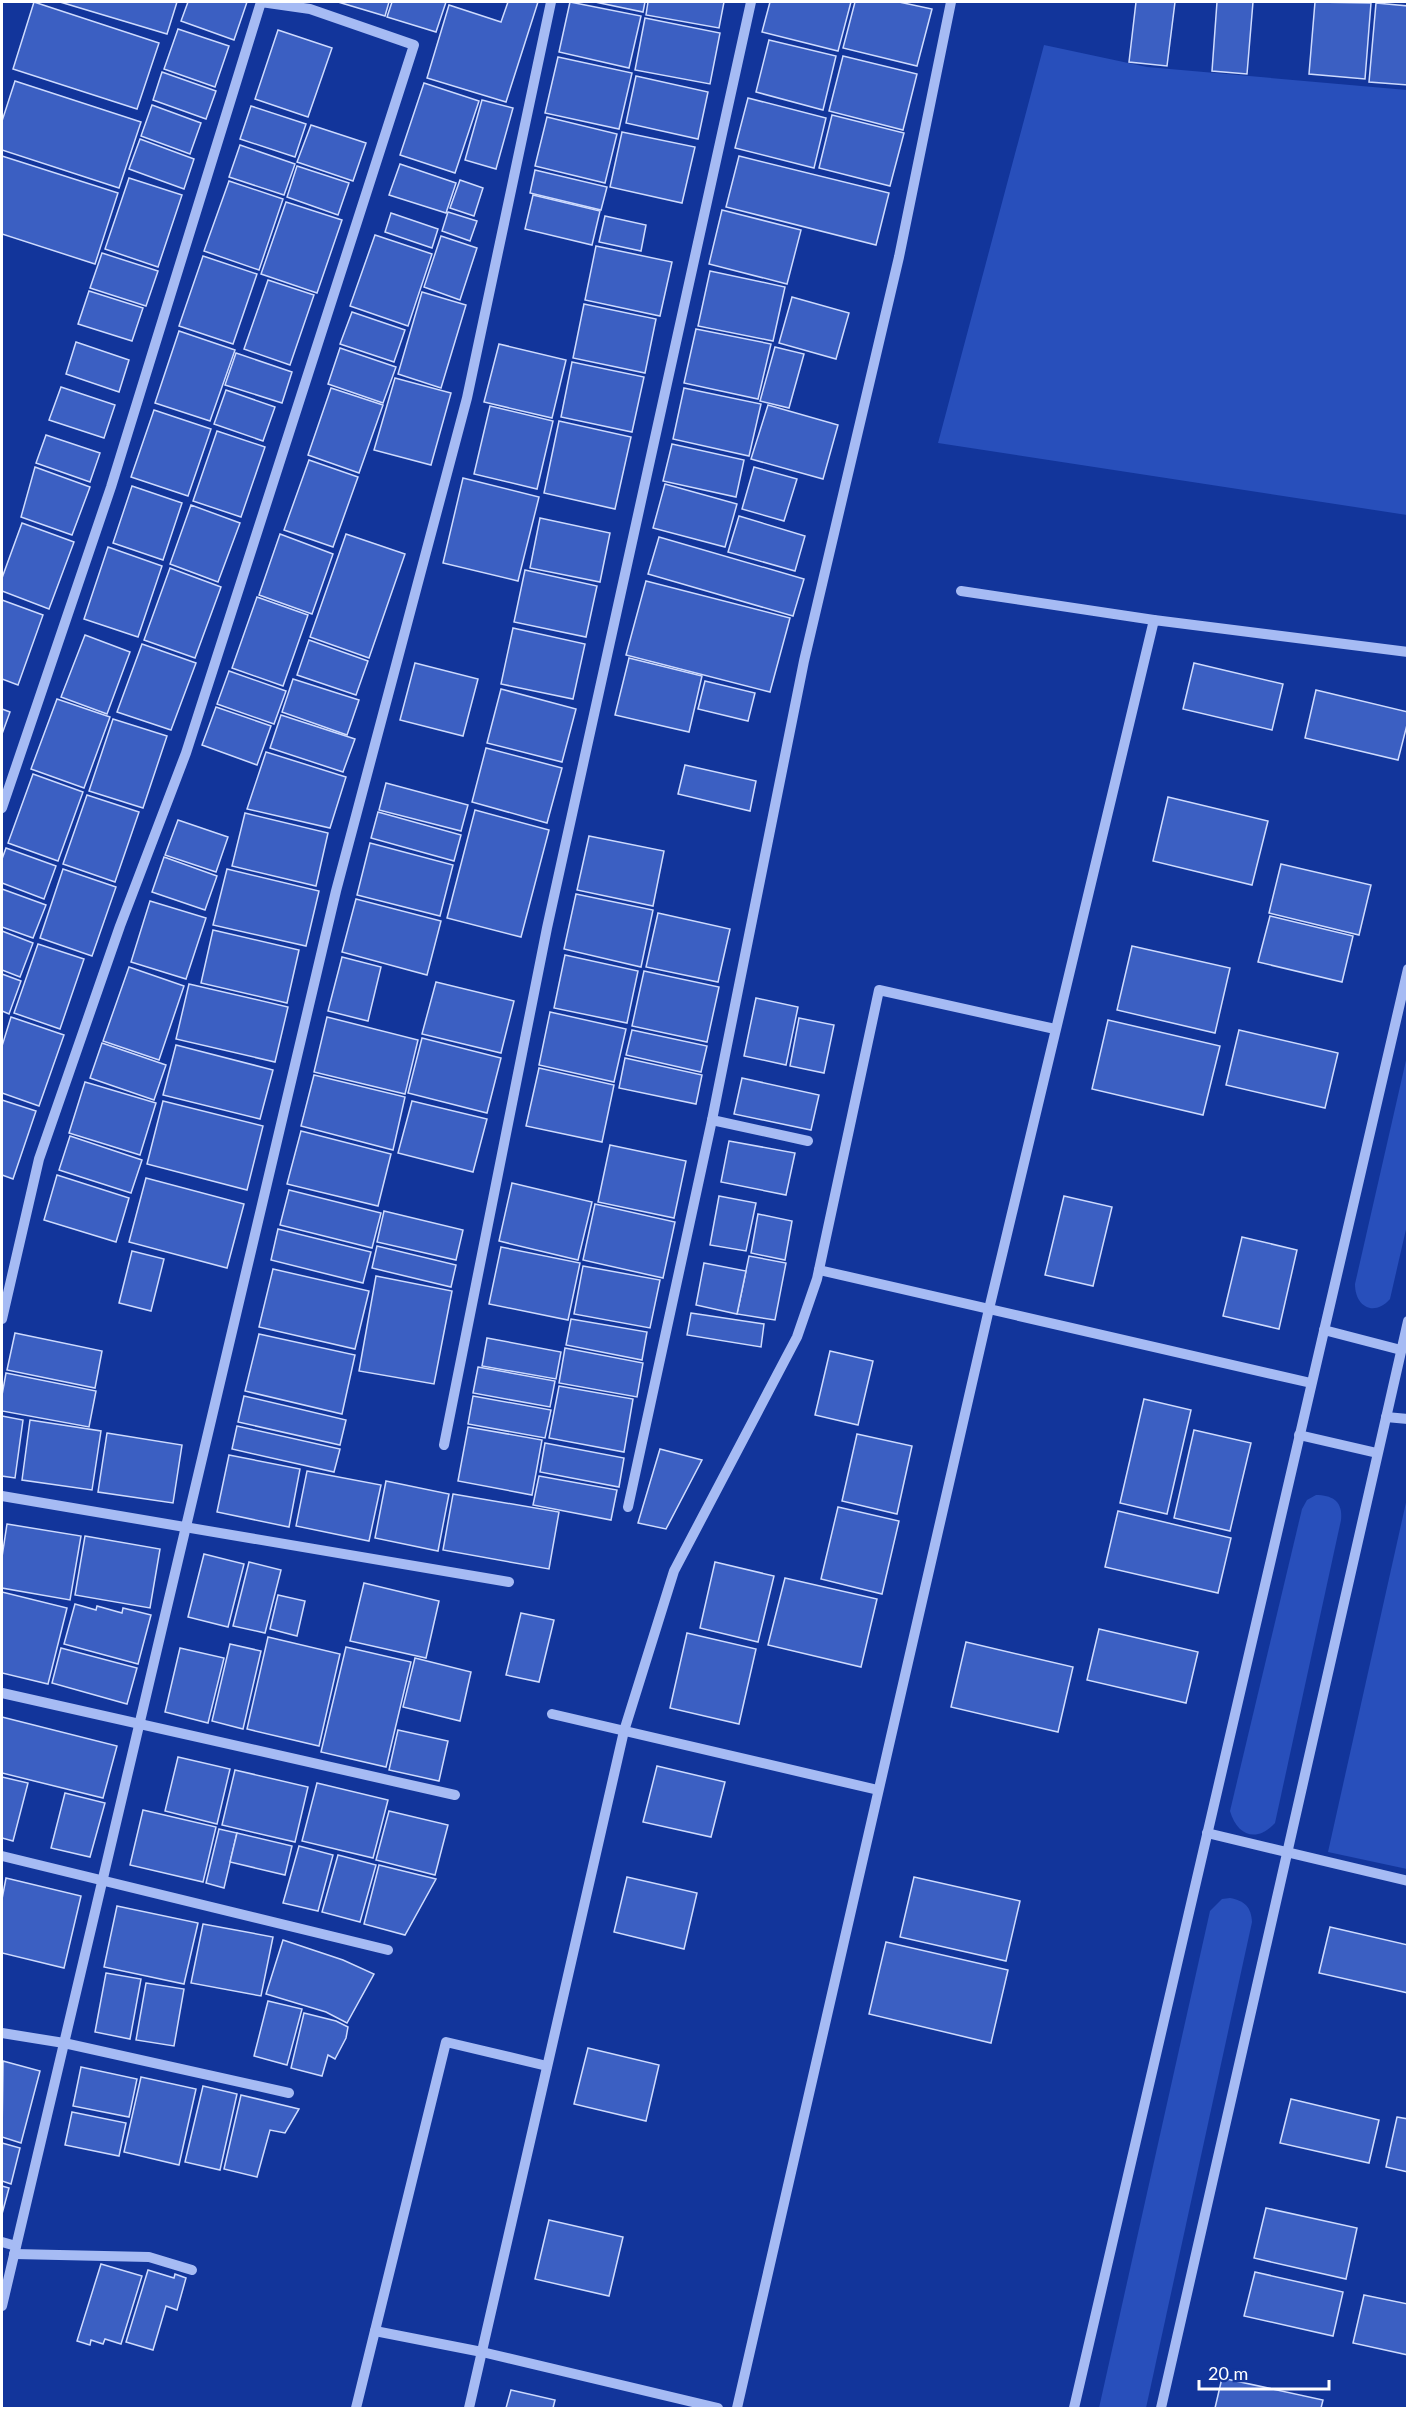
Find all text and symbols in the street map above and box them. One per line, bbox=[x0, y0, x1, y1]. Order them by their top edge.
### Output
scale bar bbox=[1199, 2353, 1330, 2391]
text: 20 m bbox=[1208, 2362, 1248, 2384]

